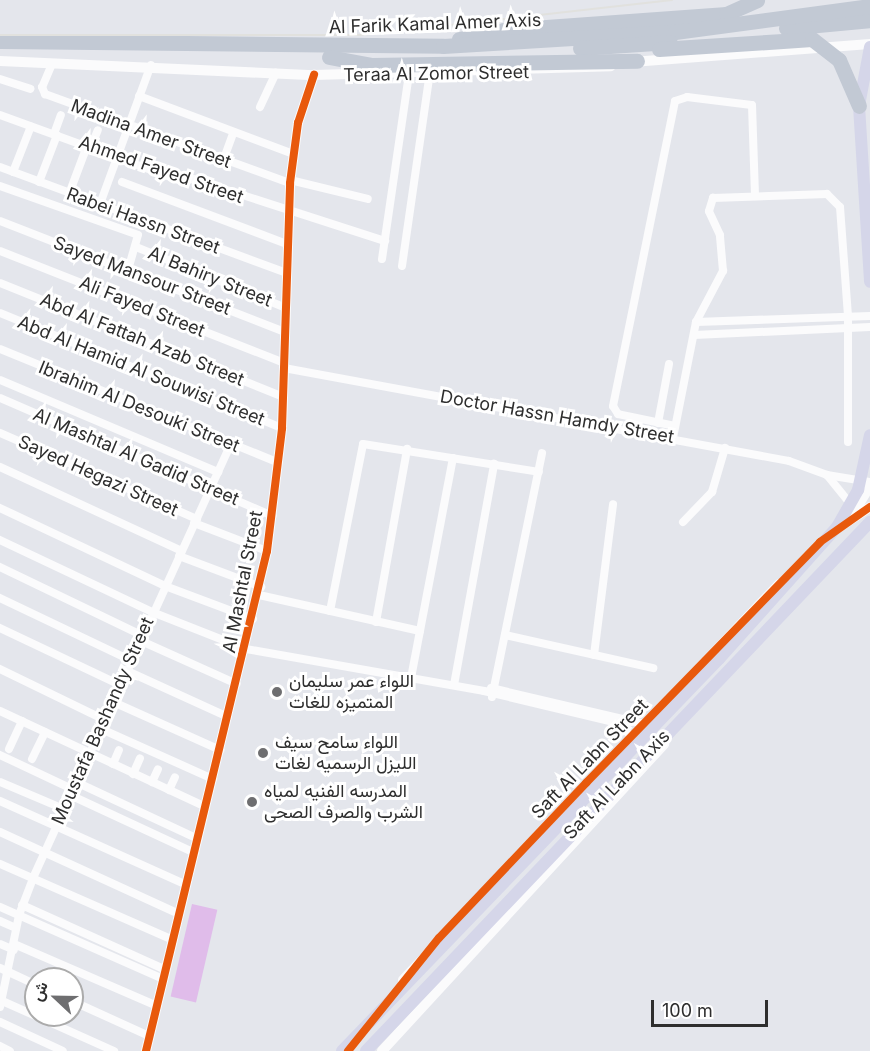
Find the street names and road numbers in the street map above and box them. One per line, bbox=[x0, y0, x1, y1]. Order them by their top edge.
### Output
street label: Al Farik Kamal Amer Axis bbox=[328, 9, 542, 39]
street label: Teraa Al Zomor Street bbox=[343, 62, 529, 86]
street label: Madina Amer Street bbox=[68, 95, 234, 173]
street label: Ahmed Fayed Street bbox=[76, 132, 246, 208]
street label: Rabei Hassn Street bbox=[63, 183, 223, 259]
street label: Sayed Mansour Street bbox=[50, 232, 234, 320]
street label: Al Bahiry Street bbox=[145, 242, 275, 312]
street label: Ali Fayed Street bbox=[76, 272, 208, 342]
street label: Abd Al Fattah Azab Street bbox=[37, 289, 247, 391]
street label: Abd Al Hamid Al Souwisi Street bbox=[14, 311, 268, 431]
street label: Ibrahim Al Desouki Street bbox=[35, 357, 243, 457]
street label: Doctor Hassn Hamdy Street bbox=[438, 386, 676, 448]
street label: Al Mashtal Al Gadid Street bbox=[30, 404, 242, 510]
street label: Sayed Hegazi Street bbox=[15, 431, 181, 521]
street label: Al Mashtal Street bbox=[219, 509, 267, 655]
street label: Moustafa Bashandy Street bbox=[47, 614, 159, 828]
street label: Saft Al Labn Street bbox=[527, 695, 653, 823]
street label: Saft Al Labn Axis bbox=[559, 726, 675, 844]

